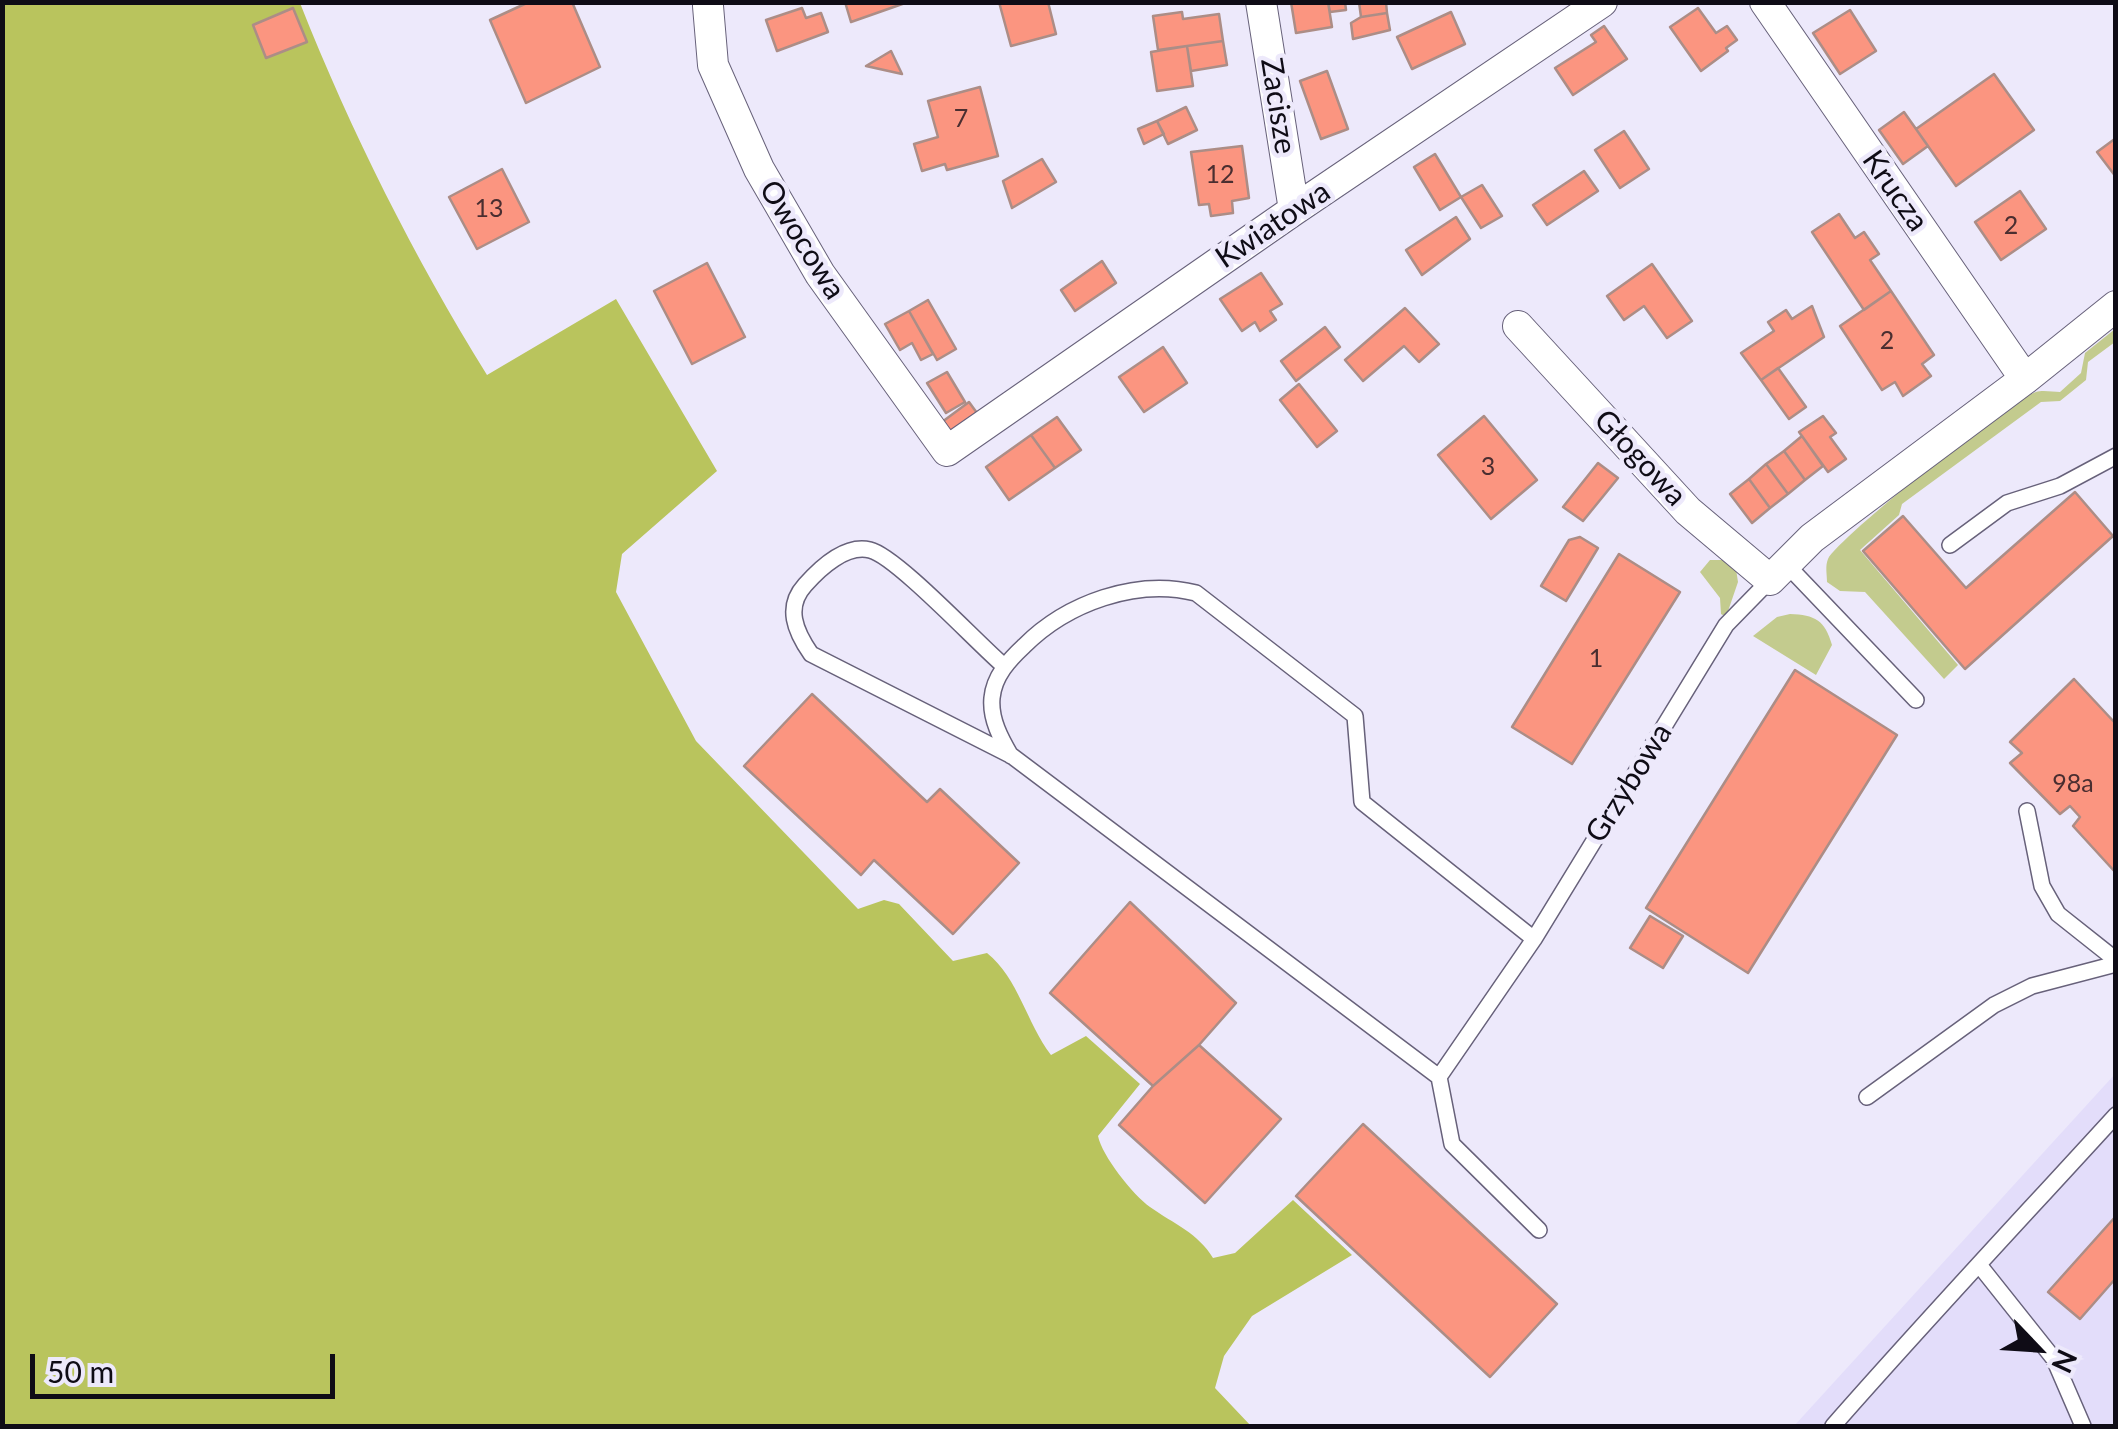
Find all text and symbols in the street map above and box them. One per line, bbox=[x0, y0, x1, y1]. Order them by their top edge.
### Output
street label: Zacisze bbox=[1253, 56, 1303, 156]
house number: 7 bbox=[954, 104, 968, 134]
street label: Krucza bbox=[1854, 144, 1936, 238]
house number: 12 bbox=[1206, 160, 1234, 190]
street label: Owocowa bbox=[751, 174, 853, 306]
street label: Kwiatowa bbox=[1209, 174, 1337, 276]
house number: 13 bbox=[475, 194, 503, 224]
house number: 2 bbox=[2004, 211, 2018, 241]
house number: 2 bbox=[1880, 326, 1894, 356]
street label: Głogowa bbox=[1586, 402, 1694, 514]
house number: 3 bbox=[1481, 452, 1495, 482]
house number: 1 bbox=[1589, 644, 1603, 674]
street label: Grzybowa bbox=[1578, 717, 1680, 849]
house number: 98a bbox=[2052, 769, 2094, 799]
north arrow bbox=[1988, 1299, 2088, 1399]
scale bar bbox=[35, 1334, 340, 1396]
text: N bbox=[2045, 1345, 2085, 1379]
text: 50 m bbox=[47, 1353, 114, 1389]

